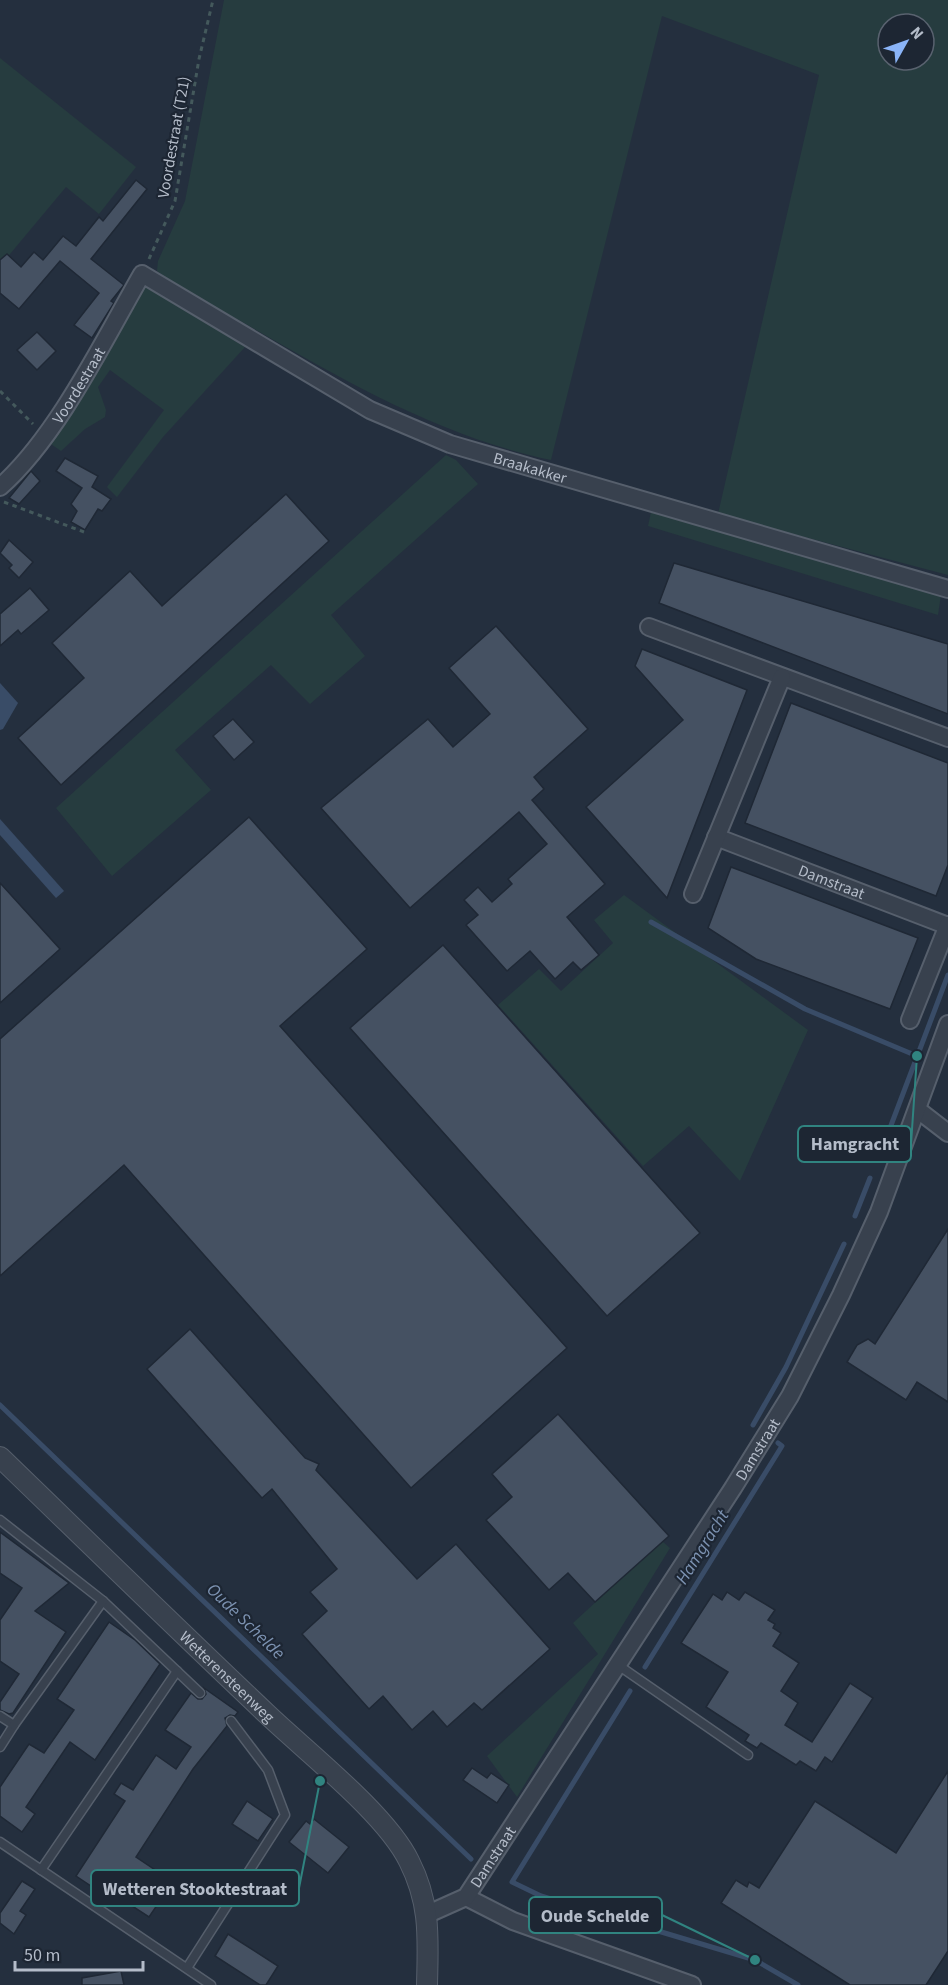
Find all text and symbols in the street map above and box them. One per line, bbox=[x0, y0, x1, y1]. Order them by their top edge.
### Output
north arrow bbox=[876, 12, 936, 72]
text: N bbox=[905, 22, 929, 44]
street label: Voordestraat (T21) bbox=[152, 75, 196, 200]
street label: Voordestraat bbox=[47, 343, 111, 428]
street label: Braakakker bbox=[490, 447, 570, 490]
street label: Damstraat bbox=[795, 860, 868, 905]
callout: Hamgracht bbox=[798, 1126, 911, 1162]
text: Hamgracht bbox=[811, 1132, 899, 1157]
street label: Damstraat bbox=[730, 1414, 786, 1485]
water label: Hamgracht bbox=[670, 1504, 736, 1589]
water label: Oude Schelde bbox=[201, 1577, 291, 1665]
street label: Wetterensteenweg bbox=[174, 1626, 279, 1728]
street label: Damstraat bbox=[465, 1821, 522, 1892]
callout: Wetteren Stooktestraat bbox=[91, 1870, 299, 1906]
text: Wetteren Stooktestraat bbox=[103, 1877, 287, 1902]
callout: Oude Schelde bbox=[529, 1897, 662, 1933]
text: Oude Schelde bbox=[541, 1904, 649, 1929]
scale bar bbox=[15, 1934, 142, 1972]
text: 50 m bbox=[24, 1943, 60, 1968]

